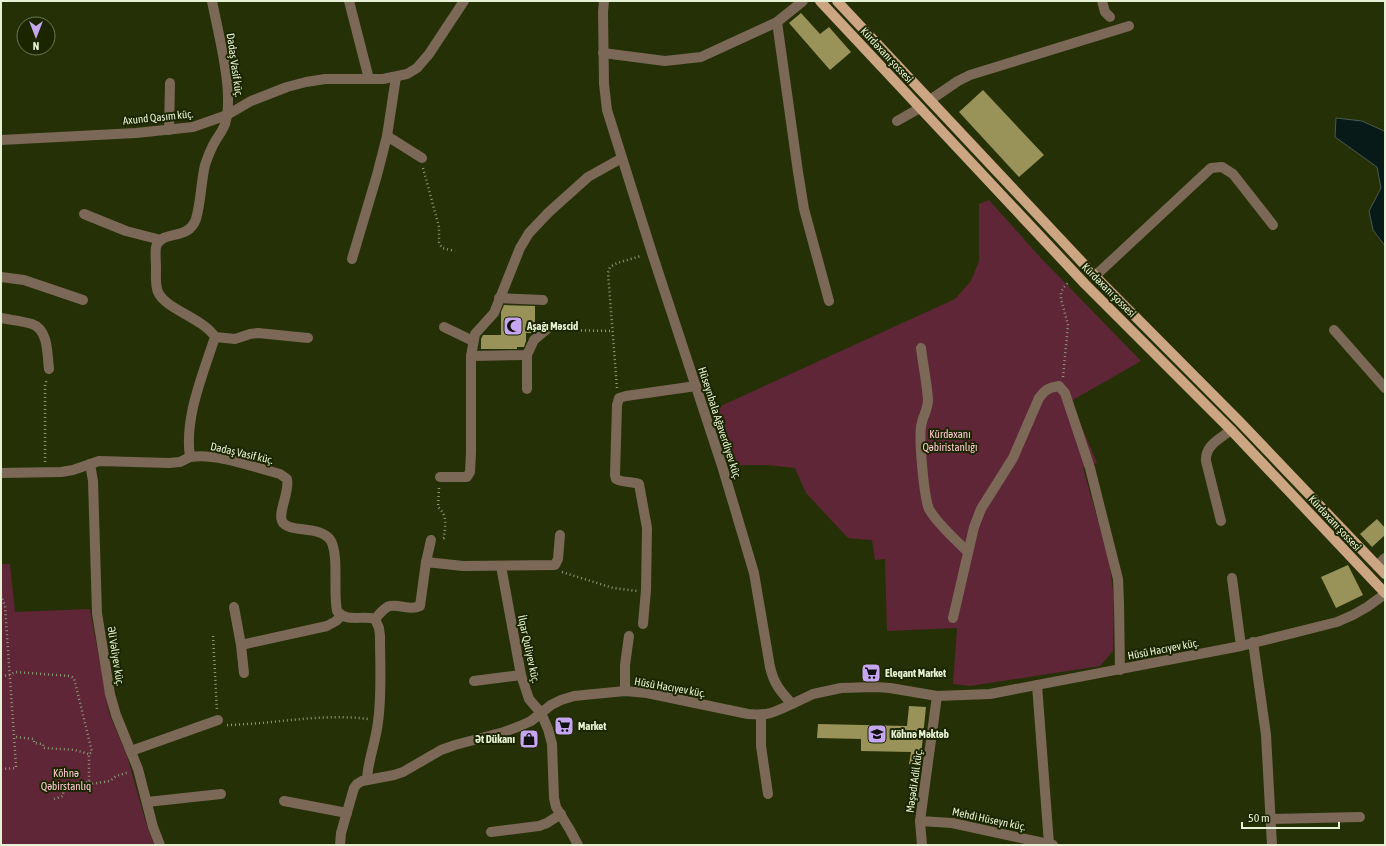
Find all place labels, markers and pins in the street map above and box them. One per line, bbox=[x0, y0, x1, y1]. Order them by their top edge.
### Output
mosque icon: Aşağı Məscid bbox=[502, 315, 524, 337]
place label: Aşağı Məscid bbox=[526, 320, 578, 332]
supermarket icon: Eleqant Market bbox=[860, 662, 882, 684]
place label: Eleqant Market bbox=[885, 667, 947, 679]
supermarket icon: Market bbox=[553, 715, 575, 737]
place label: Market bbox=[578, 720, 607, 732]
school or university icon: Köhnə Məktəb bbox=[866, 723, 888, 745]
shop icon: Ət Dükanı bbox=[518, 728, 540, 750]
place label: Köhnə Məktəb bbox=[891, 728, 949, 740]
place label: Ət Dükanı bbox=[475, 733, 515, 745]

